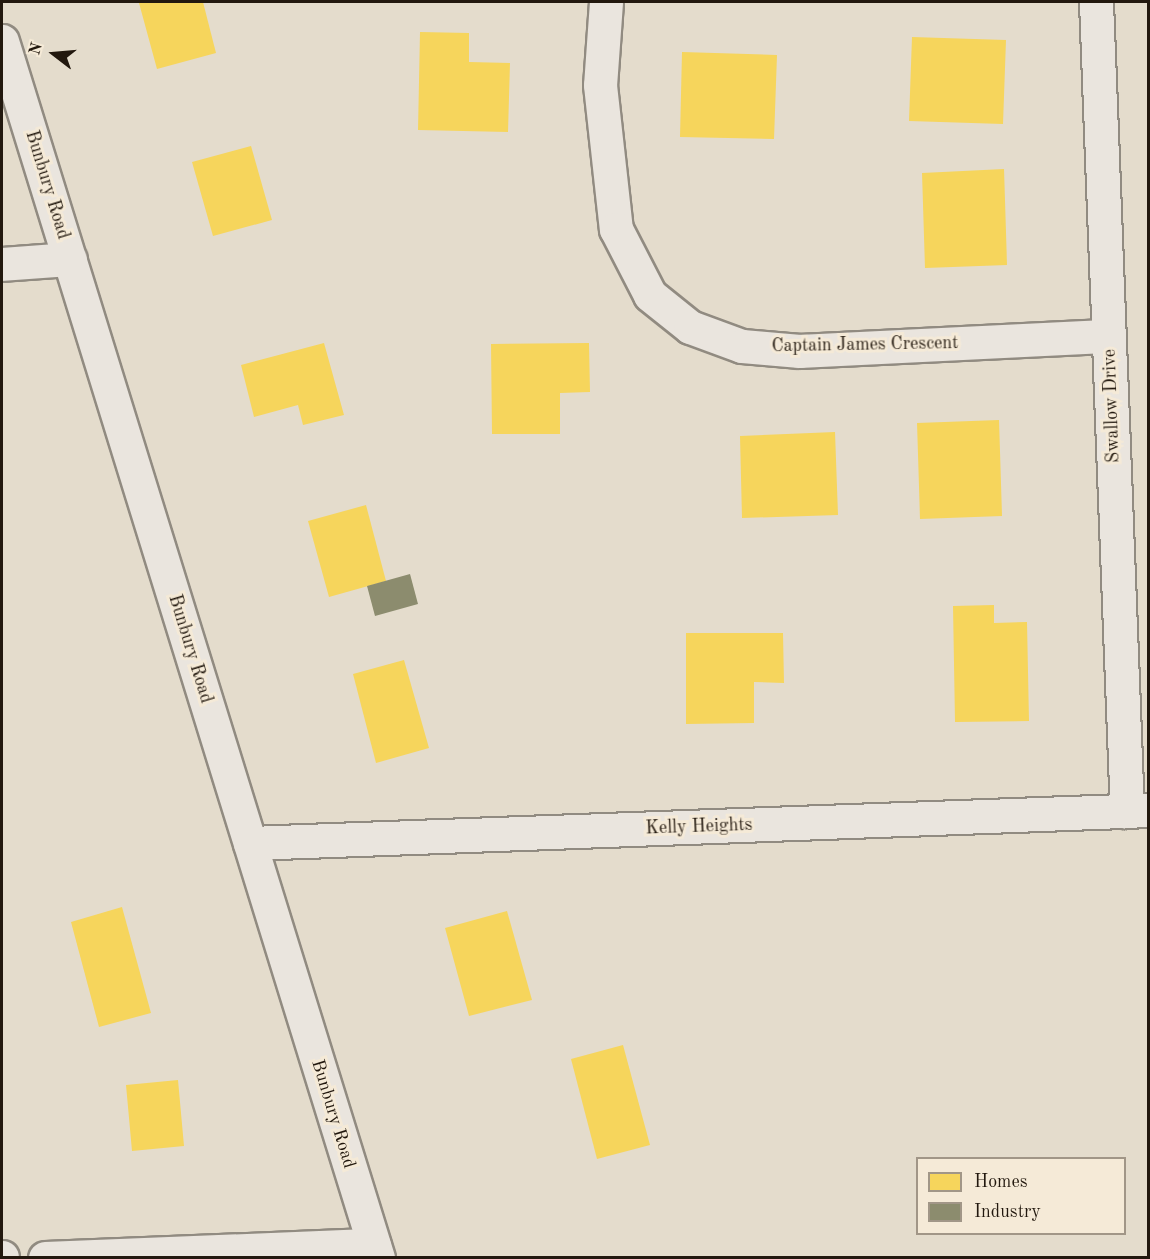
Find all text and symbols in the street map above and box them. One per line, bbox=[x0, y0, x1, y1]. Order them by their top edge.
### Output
north arrow bbox=[24, 24, 84, 84]
text: N bbox=[27, 41, 46, 57]
street label: Bunbury Road bbox=[20, 128, 74, 242]
street label: Captain James Crescent bbox=[771, 333, 959, 357]
street label: Swallow Drive bbox=[1099, 349, 1125, 463]
street label: Bunbury Road bbox=[163, 592, 217, 706]
street label: Kelly Heights bbox=[645, 814, 753, 840]
street label: Bunbury Road bbox=[306, 1057, 360, 1171]
legend bbox=[916, 1157, 1126, 1235]
text: Homes bbox=[974, 1173, 1028, 1191]
text: Industry bbox=[974, 1203, 1041, 1221]

